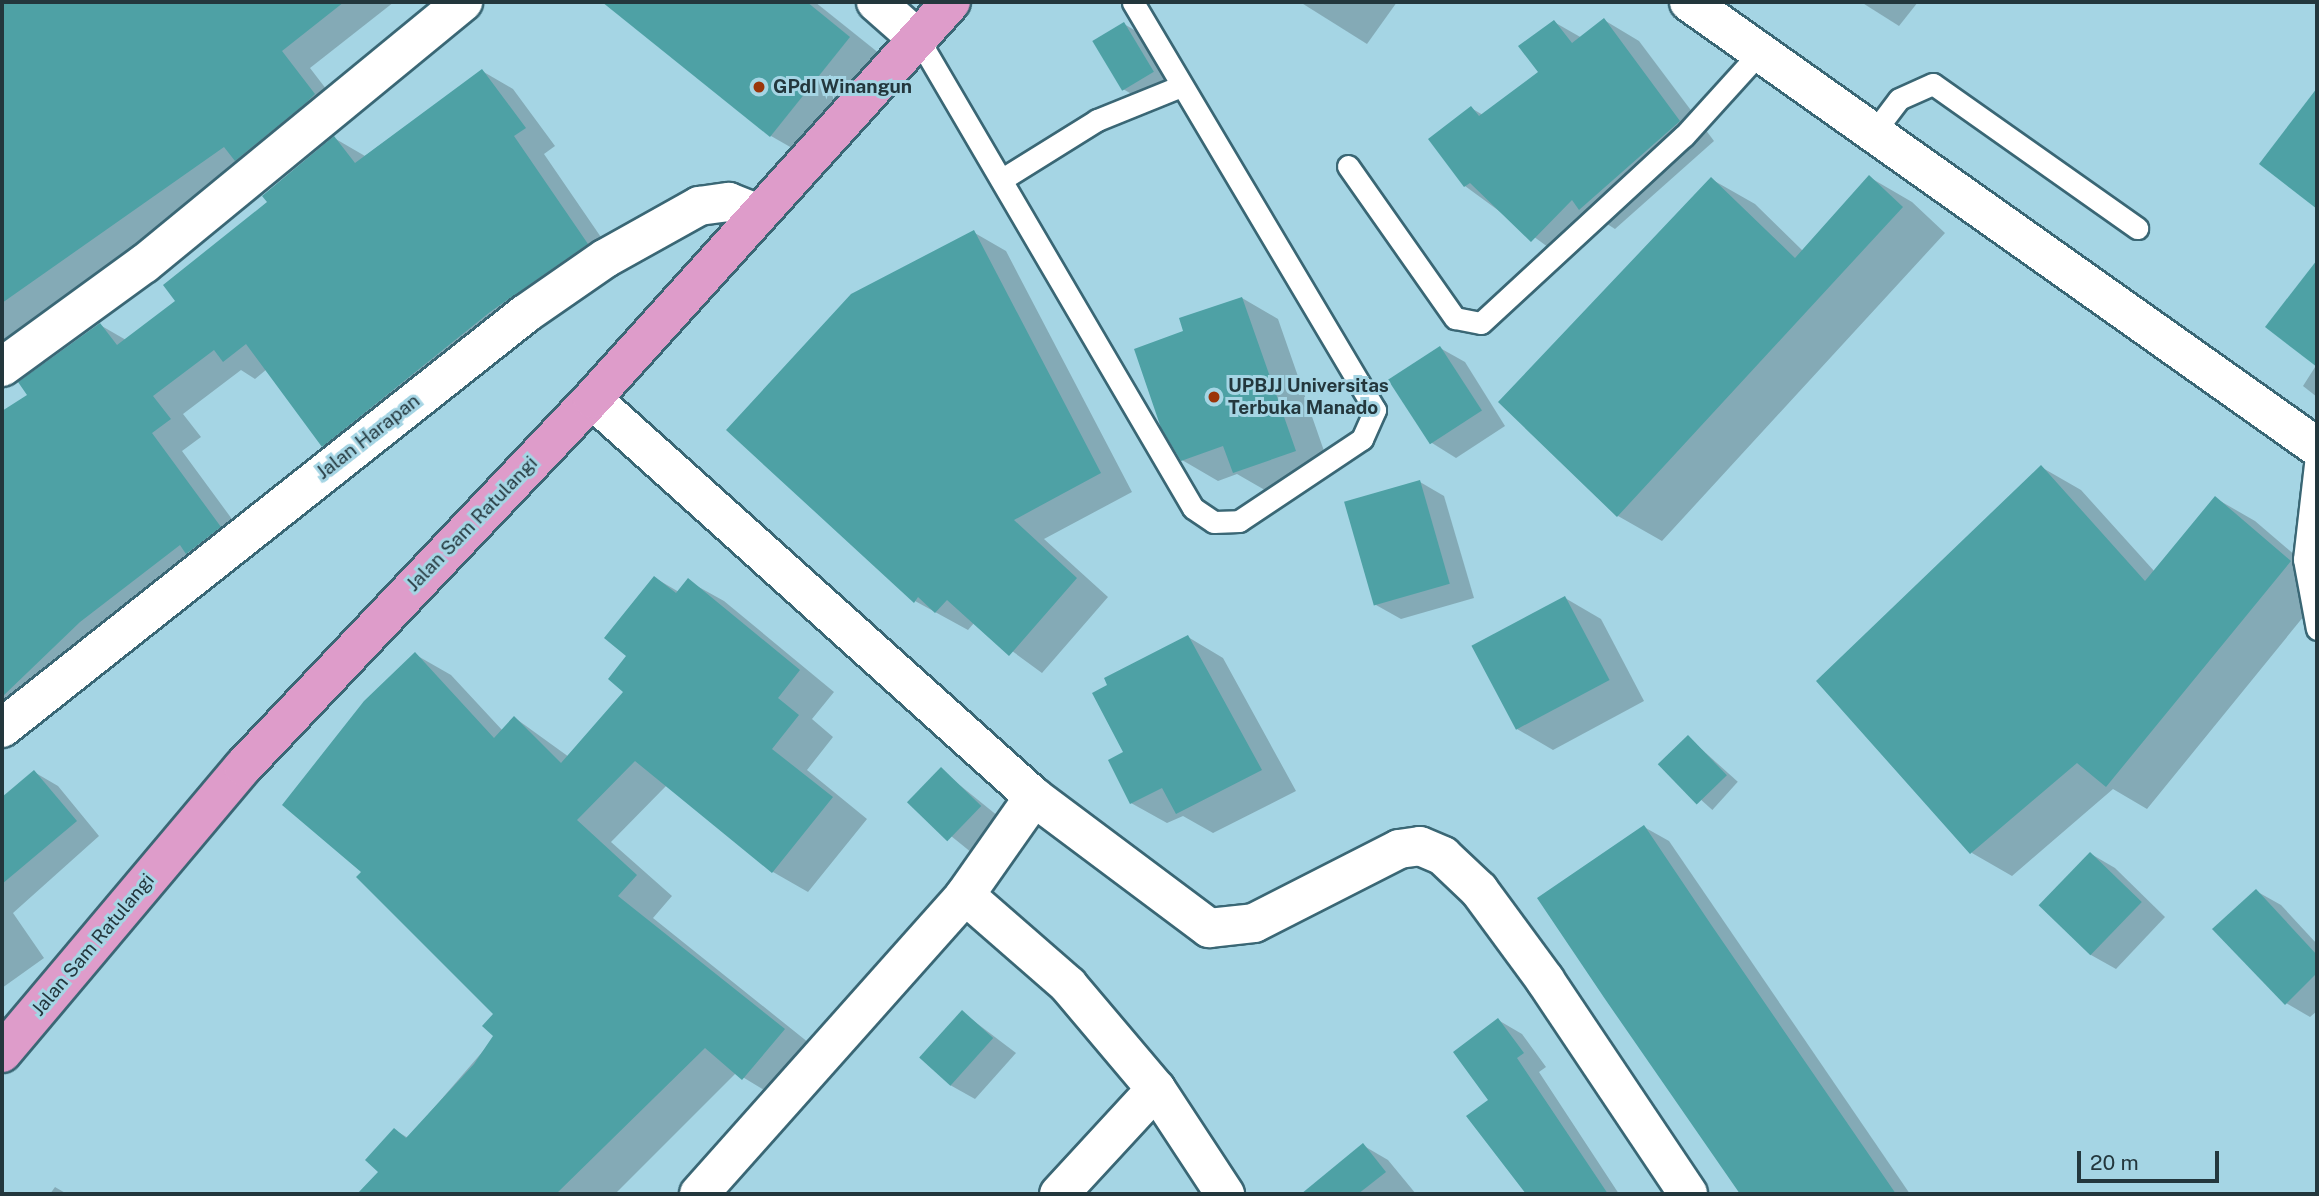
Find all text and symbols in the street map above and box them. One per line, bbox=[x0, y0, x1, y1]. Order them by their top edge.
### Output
place label: GPdI Winangun bbox=[773, 76, 912, 98]
marker: GPdI Winangun bbox=[751, 79, 767, 95]
place label: UPBJJ Universitas Terbuka Manado bbox=[1228, 375, 1389, 419]
marker: UPBJJ Universitas Terbuka Manado bbox=[1206, 389, 1222, 405]
street label: Jalan Harapan bbox=[312, 390, 424, 484]
street label: Jalan Sam Ratulangi bbox=[402, 452, 542, 596]
street label: Jalan Sam Ratulangi bbox=[27, 869, 159, 1021]
scale bar bbox=[2081, 1136, 2223, 1180]
text: 20 m bbox=[2090, 1150, 2139, 1175]

